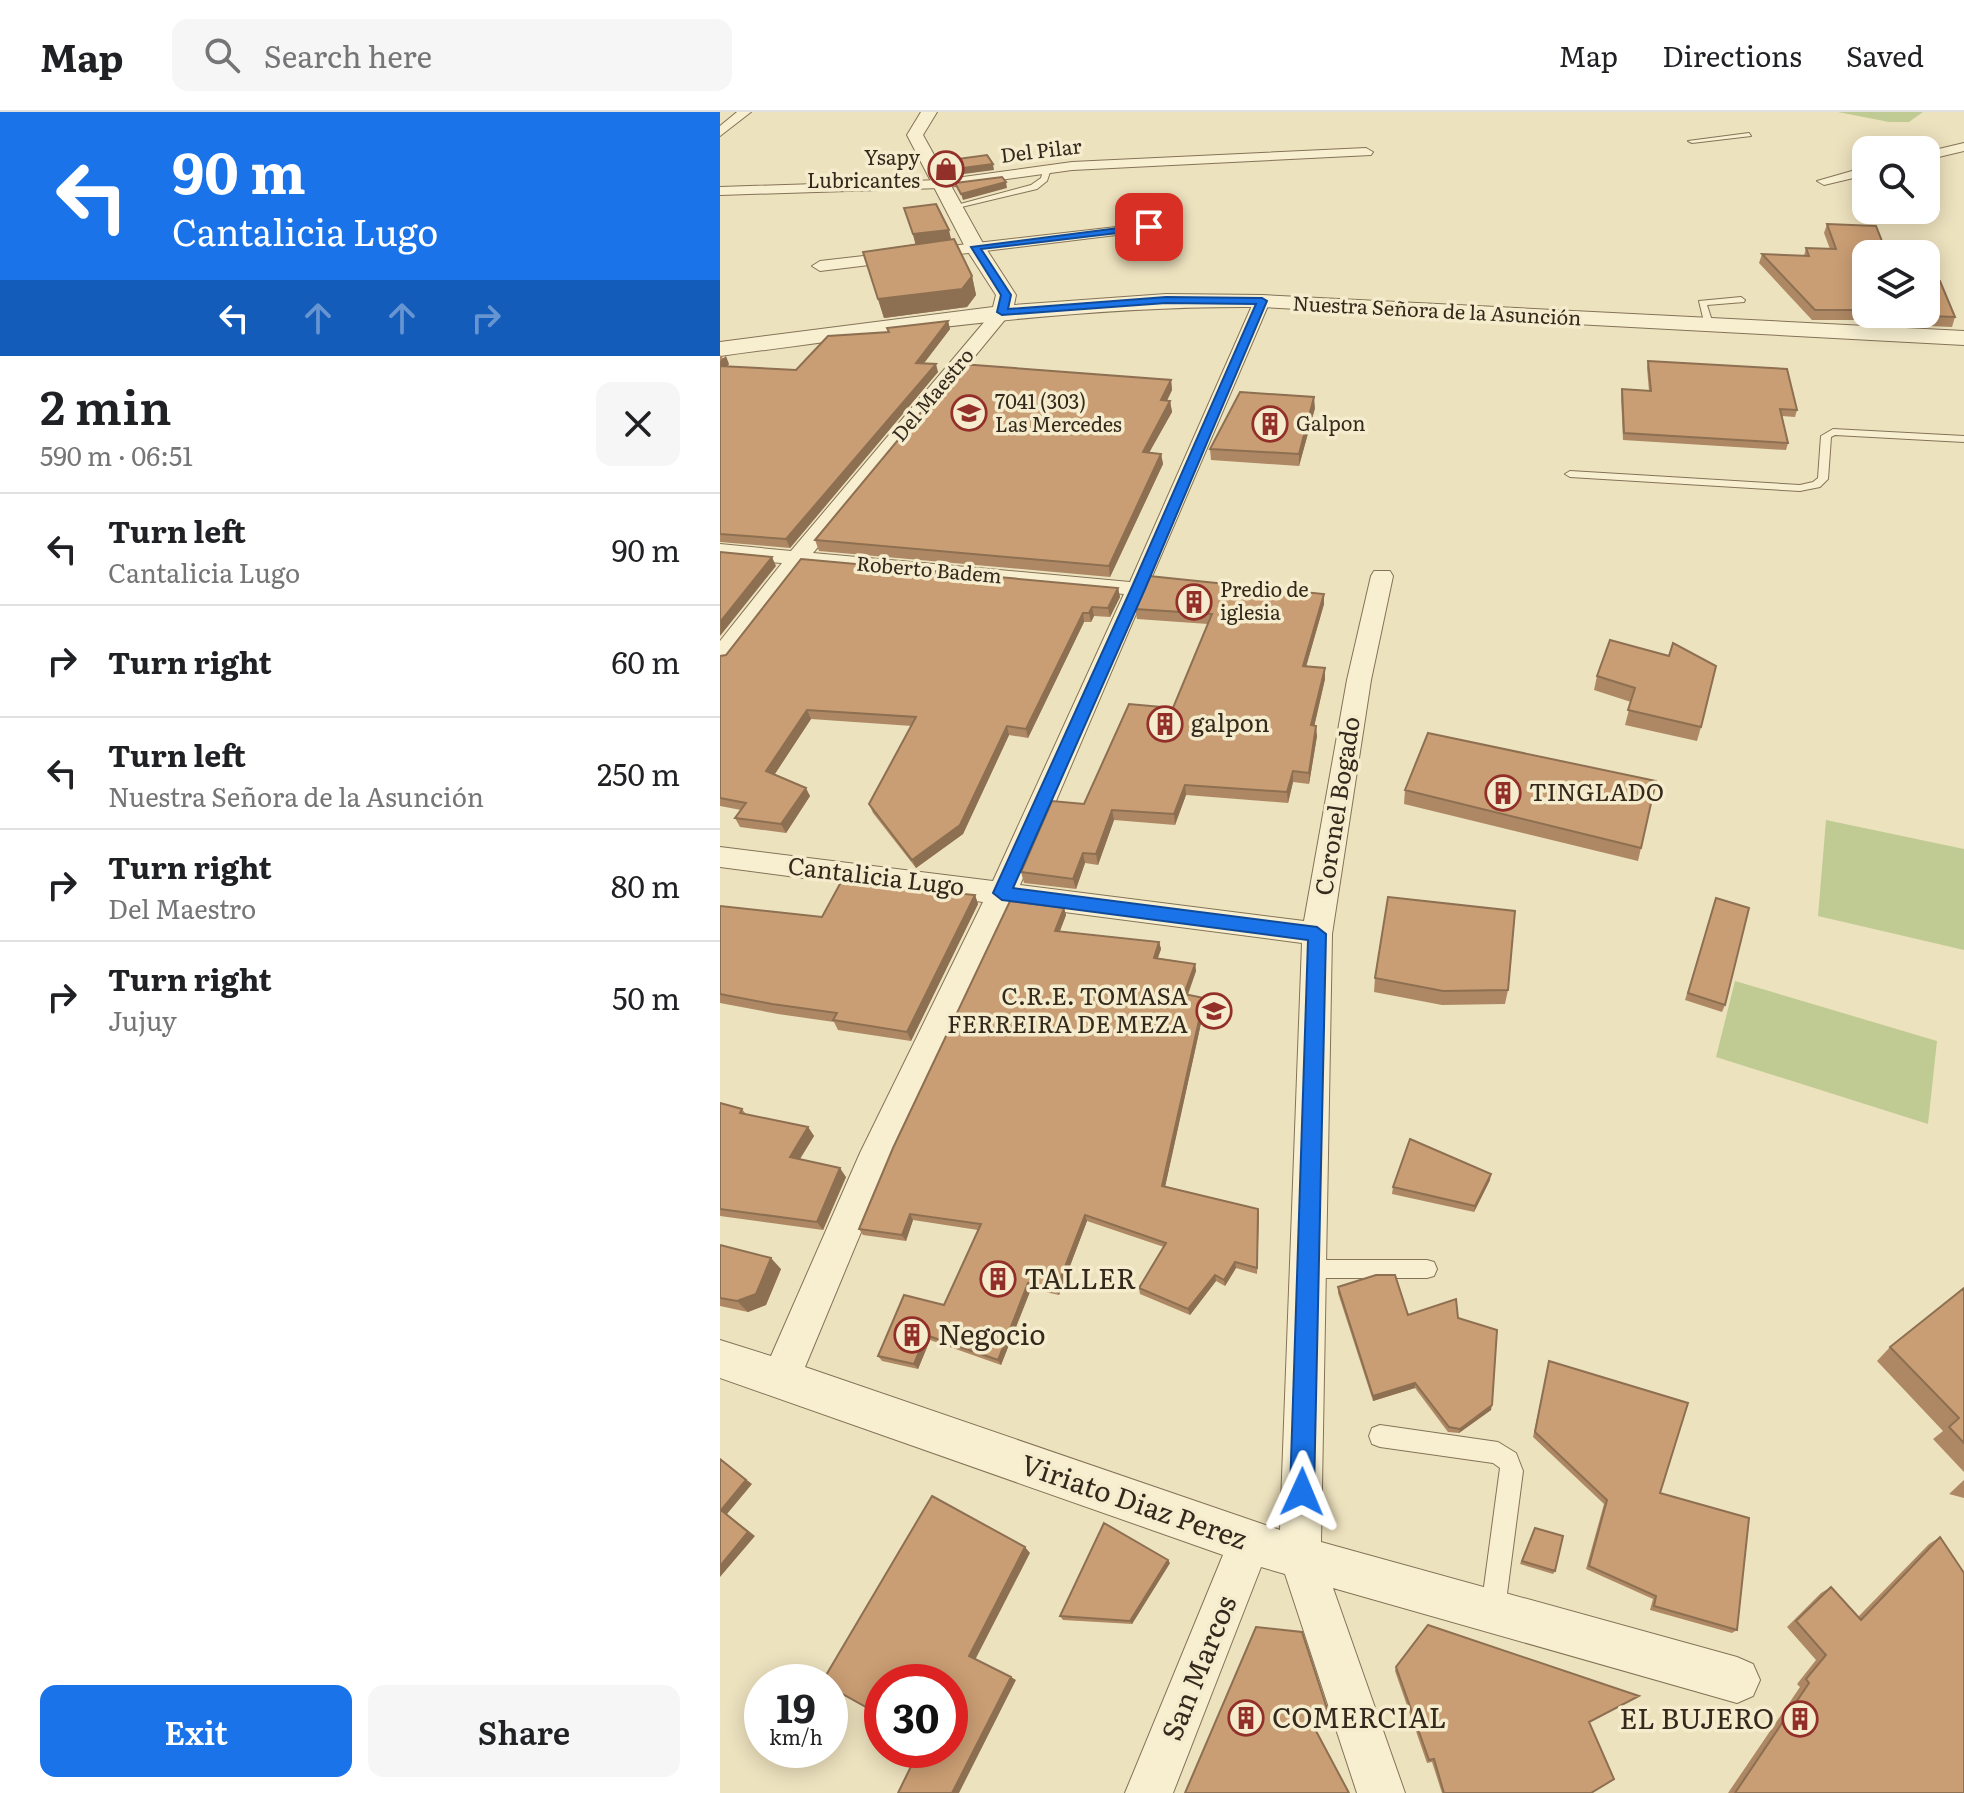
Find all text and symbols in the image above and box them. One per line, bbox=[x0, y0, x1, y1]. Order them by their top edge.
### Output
search box bbox=[172, 19, 732, 91]
text: Map bbox=[40, 27, 124, 84]
icon: search bbox=[200, 33, 244, 77]
text: Search here bbox=[264, 33, 432, 77]
text: Map bbox=[1559, 34, 1618, 76]
text: Directions bbox=[1662, 34, 1802, 76]
text: Saved bbox=[1846, 34, 1924, 76]
text: 90 m bbox=[172, 128, 306, 211]
street label: Del Pilar bbox=[998, 129, 1084, 169]
map controls bbox=[1852, 136, 1940, 328]
button: search bbox=[1852, 136, 1940, 224]
place label: Ysapy Lubricantes bbox=[807, 141, 920, 194]
icon: left bbox=[40, 144, 144, 248]
shop icon: Ysapy Lubricantes bbox=[927, 150, 965, 188]
pin bbox=[1115, 193, 1183, 261]
text: Cantalicia Lugo bbox=[172, 204, 438, 257]
icon: arrive bbox=[1127, 205, 1171, 249]
button: layers bbox=[1852, 240, 1940, 328]
street label: Nuestra Señora de la Asunción bbox=[1292, 286, 1582, 332]
icon: left bbox=[212, 296, 256, 340]
icon: ahead bbox=[296, 296, 340, 340]
icon: ahead bbox=[380, 296, 424, 340]
icon: right bbox=[464, 296, 508, 340]
street label: Del Maestro bbox=[883, 340, 980, 447]
text: 2 min bbox=[40, 369, 172, 440]
button: close bbox=[596, 382, 680, 466]
place label: 7041 (303) Las Mercedes bbox=[995, 385, 1122, 438]
school or university icon: 7041 (303) Las Mercedes bbox=[950, 394, 988, 432]
building icon: Galpon bbox=[1251, 405, 1289, 443]
place label: Galpon bbox=[1296, 407, 1366, 437]
text: 590 m · 06:51 bbox=[40, 435, 193, 474]
text: Turn left bbox=[108, 508, 246, 552]
icon: left bbox=[40, 527, 84, 571]
text: 90 m bbox=[612, 527, 680, 571]
street label: Roberto Badem bbox=[855, 547, 1003, 589]
text: Cantalicia Lugo bbox=[108, 552, 300, 591]
place label: Predio de iglesia bbox=[1220, 573, 1309, 626]
building icon: Predio de iglesia bbox=[1175, 583, 1213, 621]
icon: right bbox=[40, 639, 84, 683]
text: Turn right bbox=[108, 639, 272, 683]
text: 60 m bbox=[611, 639, 680, 683]
place label: galpon bbox=[1191, 704, 1270, 739]
building icon: galpon bbox=[1146, 705, 1184, 743]
street label: Coronel Bogado bbox=[1304, 714, 1367, 898]
text: Turn left bbox=[108, 732, 246, 776]
icon: left bbox=[40, 751, 84, 795]
text: 250 m bbox=[597, 751, 680, 795]
place label: TINGLADO bbox=[1529, 773, 1664, 808]
building icon: TINGLADO bbox=[1484, 774, 1522, 812]
text: Nuestra Señora de la Asunción bbox=[108, 776, 484, 815]
text: Turn right bbox=[108, 844, 272, 888]
street label: Cantalicia Lugo bbox=[786, 846, 967, 903]
icon: right bbox=[40, 863, 84, 907]
text: 80 m bbox=[611, 863, 680, 907]
text: Del Maestro bbox=[108, 888, 256, 927]
text: Turn right bbox=[108, 956, 272, 1000]
icon: right bbox=[40, 975, 84, 1019]
text: 50 m bbox=[612, 975, 680, 1019]
place label: C.R.E. TOMASA FERREIRA DE MEZA bbox=[947, 977, 1188, 1040]
school or university icon: C.R.E. TOMASA FERREIRA DE MEZA bbox=[1195, 992, 1233, 1030]
text: Jujuy bbox=[108, 1000, 177, 1039]
place label: TALLER bbox=[1024, 1256, 1136, 1298]
building icon: TALLER bbox=[979, 1260, 1017, 1298]
place label: Negocio bbox=[938, 1312, 1046, 1354]
building icon: Negocio bbox=[893, 1316, 931, 1354]
street label: Viriato Diaz Perez bbox=[1016, 1442, 1253, 1558]
position arrow bbox=[1260, 1450, 1344, 1534]
street label: San Marcos bbox=[1149, 1588, 1245, 1746]
speed limit sign: 30 bbox=[864, 1664, 968, 1768]
text: 19 bbox=[776, 1676, 816, 1735]
button: Exit bbox=[40, 1685, 352, 1777]
button: Share bbox=[368, 1685, 680, 1777]
place label: COMERCIAL bbox=[1272, 1695, 1447, 1737]
place label: EL BUJERO bbox=[1619, 1696, 1774, 1738]
building icon: COMERCIAL bbox=[1227, 1699, 1265, 1737]
building icon: EL BUJERO bbox=[1781, 1700, 1819, 1738]
text: km/h bbox=[769, 1721, 823, 1751]

